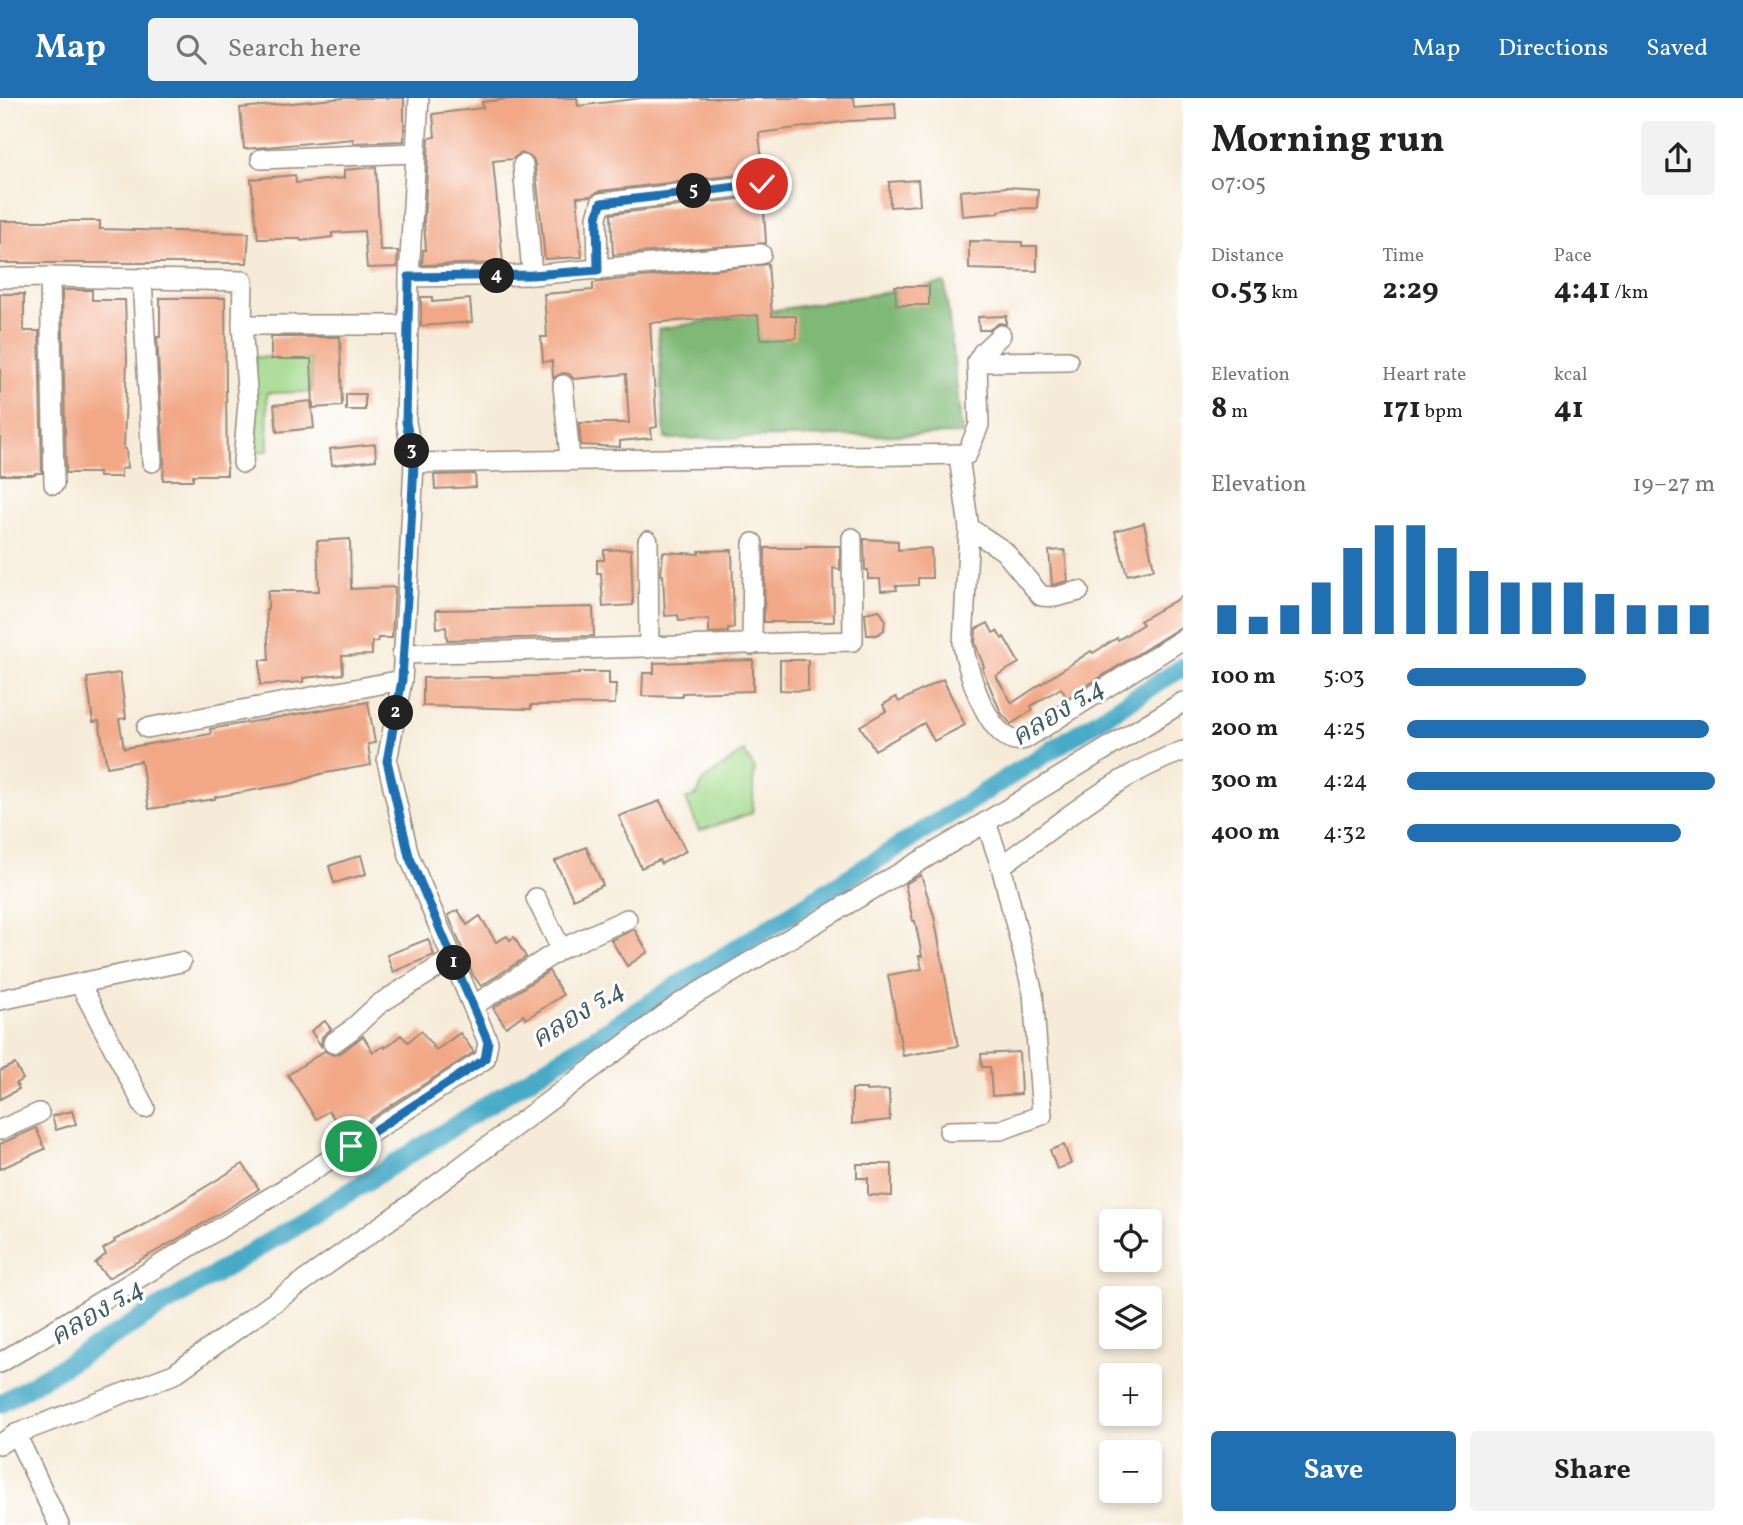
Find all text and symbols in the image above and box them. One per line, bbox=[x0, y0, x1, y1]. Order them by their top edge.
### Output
search box bbox=[148, 18, 638, 81]
text: Map bbox=[35, 26, 106, 72]
icon: search bbox=[172, 30, 210, 68]
text: Search here bbox=[228, 31, 361, 67]
text: Map bbox=[1412, 32, 1460, 66]
text: Directions bbox=[1498, 32, 1608, 66]
text: Saved bbox=[1646, 32, 1708, 66]
text: Morning run bbox=[1211, 115, 1445, 168]
button: share bbox=[1641, 121, 1715, 195]
pin bbox=[732, 154, 792, 214]
icon: check bbox=[743, 165, 781, 203]
text: 07:05 bbox=[1211, 168, 1266, 200]
pin: 5 bbox=[676, 174, 712, 208]
text: 5 bbox=[689, 177, 698, 203]
text: Distance bbox=[1211, 243, 1284, 269]
text: Time bbox=[1382, 243, 1424, 269]
text: Pace bbox=[1554, 243, 1592, 269]
pin: 4 bbox=[480, 258, 514, 294]
text: 4 bbox=[491, 262, 502, 288]
text: 0.53 bbox=[1211, 269, 1267, 311]
text: 2:29 bbox=[1382, 269, 1438, 311]
text: 4:41 bbox=[1554, 269, 1611, 311]
text: km bbox=[1267, 280, 1298, 306]
text: /km bbox=[1611, 280, 1649, 306]
text: Elevation bbox=[1211, 362, 1290, 388]
text: Heart rate bbox=[1382, 362, 1466, 388]
text: kcal bbox=[1554, 362, 1587, 388]
text: 8 bbox=[1211, 388, 1227, 430]
text: 171 bbox=[1382, 388, 1421, 430]
text: 41 bbox=[1554, 388, 1584, 430]
text: m bbox=[1227, 399, 1248, 425]
text: bpm bbox=[1421, 399, 1463, 425]
pin: 3 bbox=[394, 434, 430, 468]
text: 3 bbox=[407, 437, 416, 463]
text: Elevation bbox=[1211, 469, 1307, 501]
text: 19–27 m bbox=[1633, 469, 1715, 501]
text: 100 m bbox=[1211, 661, 1276, 693]
text: 5:03 bbox=[1323, 661, 1365, 693]
water label: คลอง ร.4 bbox=[1004, 669, 1112, 757]
pin: 2 bbox=[378, 696, 414, 730]
text: 2 bbox=[391, 699, 400, 725]
text: 200 m bbox=[1211, 713, 1278, 745]
text: 4:25 bbox=[1323, 713, 1366, 745]
text: 300 m bbox=[1211, 765, 1278, 797]
text: 4:24 bbox=[1323, 765, 1368, 797]
text: 400 m bbox=[1211, 817, 1280, 849]
text: 4:32 bbox=[1323, 817, 1366, 849]
pin: 1 bbox=[436, 946, 472, 980]
text: 1 bbox=[450, 949, 457, 975]
water label: คลอง ร.4 bbox=[524, 971, 632, 1059]
pin bbox=[321, 1116, 381, 1176]
icon: arrive bbox=[332, 1127, 370, 1165]
map controls bbox=[1099, 1209, 1162, 1503]
button: locate bbox=[1099, 1209, 1162, 1272]
water label: คลอง ร.4 bbox=[42, 1270, 152, 1356]
button: layers bbox=[1099, 1286, 1162, 1349]
button: + bbox=[1099, 1363, 1162, 1426]
button: Save bbox=[1211, 1431, 1456, 1511]
button: Share bbox=[1470, 1431, 1715, 1511]
button: − bbox=[1099, 1440, 1162, 1503]

